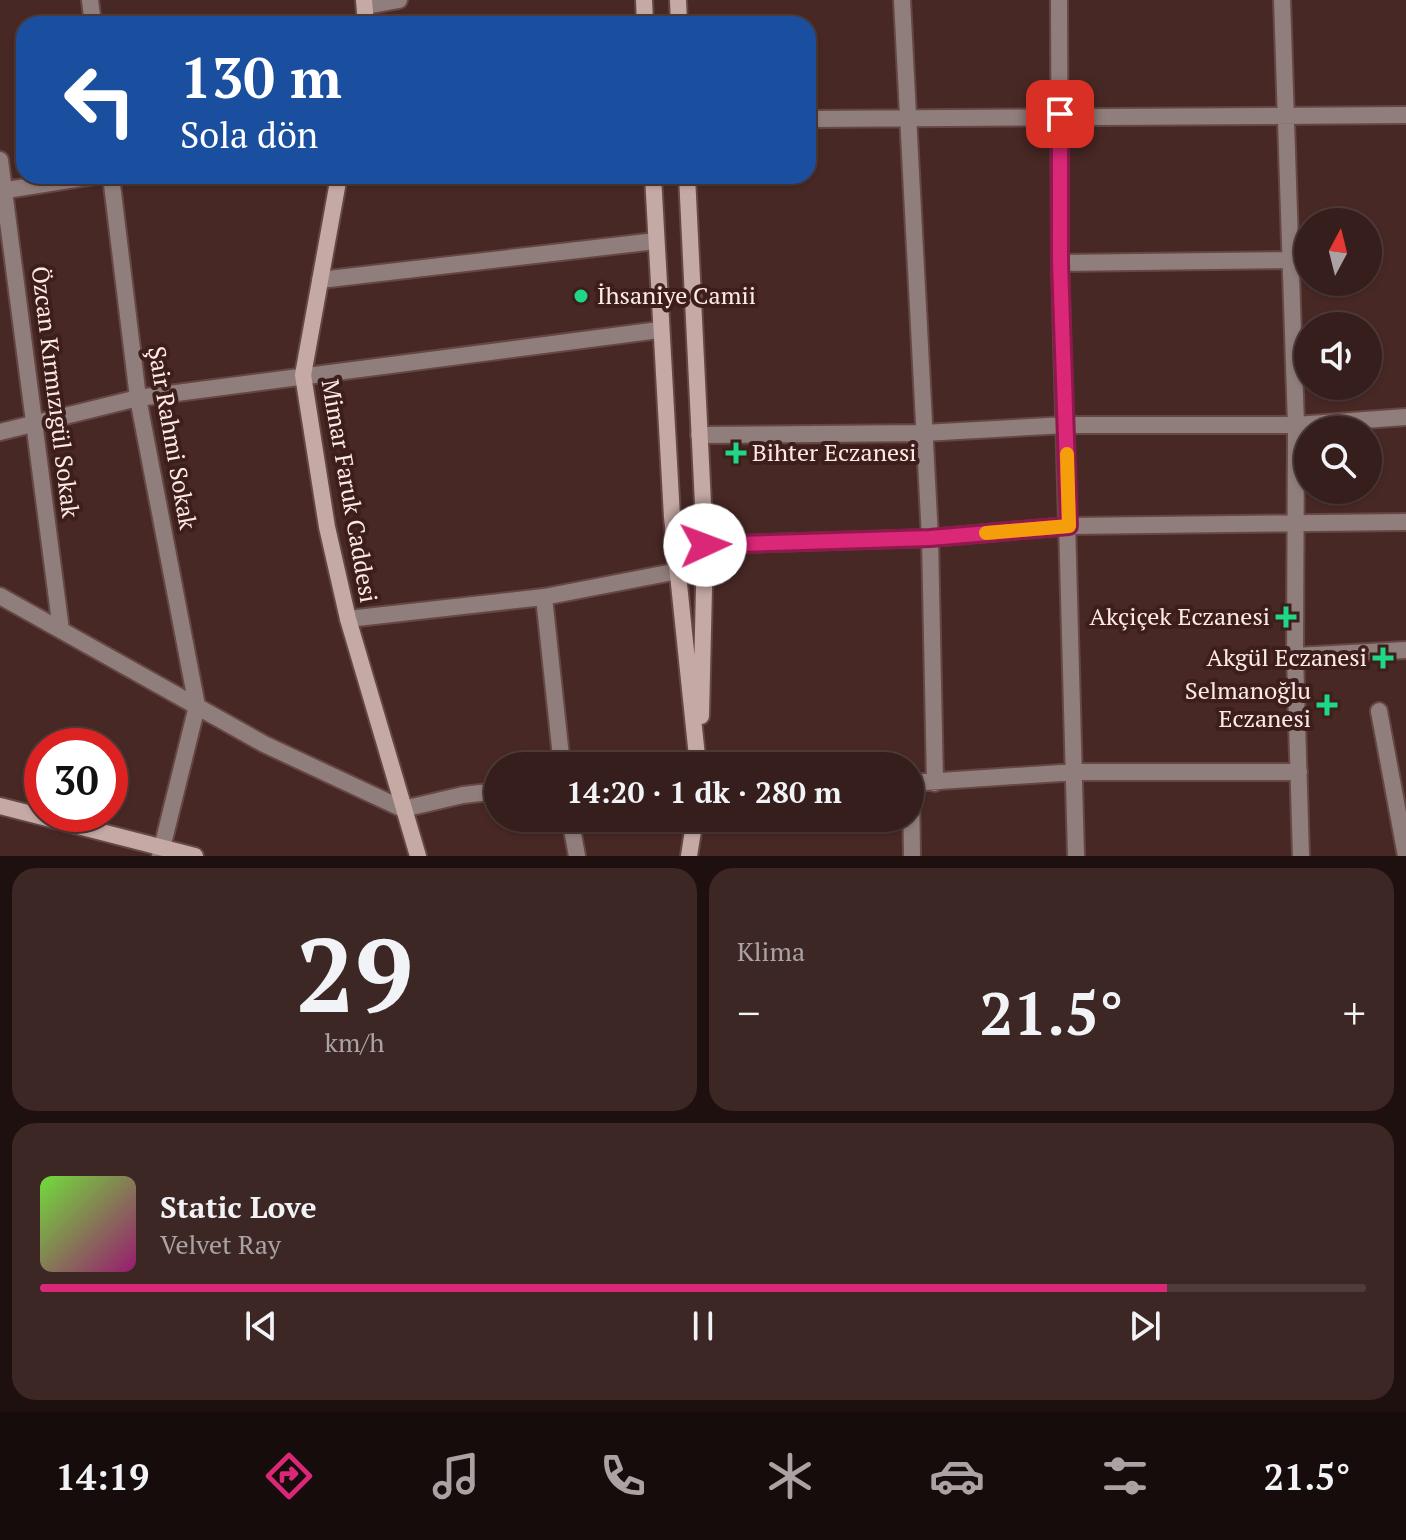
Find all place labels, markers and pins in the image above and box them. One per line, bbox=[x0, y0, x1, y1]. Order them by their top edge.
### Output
pin bbox=[1026, 80, 1094, 148]
place label: İhsaniye Camii bbox=[597, 279, 756, 311]
marker: İhsaniye Camii bbox=[572, 287, 590, 305]
place label: Bihter Eczanesi bbox=[752, 436, 917, 468]
marker: Bihter Eczanesi bbox=[727, 444, 745, 462]
place label: Akçiçek Eczanesi bbox=[1090, 600, 1270, 632]
marker: Akçiçek Eczanesi bbox=[1277, 608, 1295, 626]
place label: Akgül Eczanesi bbox=[1207, 641, 1367, 673]
marker: Akgül Eczanesi bbox=[1374, 649, 1392, 667]
place label: Selmanoğlu Eczanesi bbox=[1185, 674, 1311, 734]
marker: Selmanoğlu Eczanesi bbox=[1318, 696, 1336, 714]

